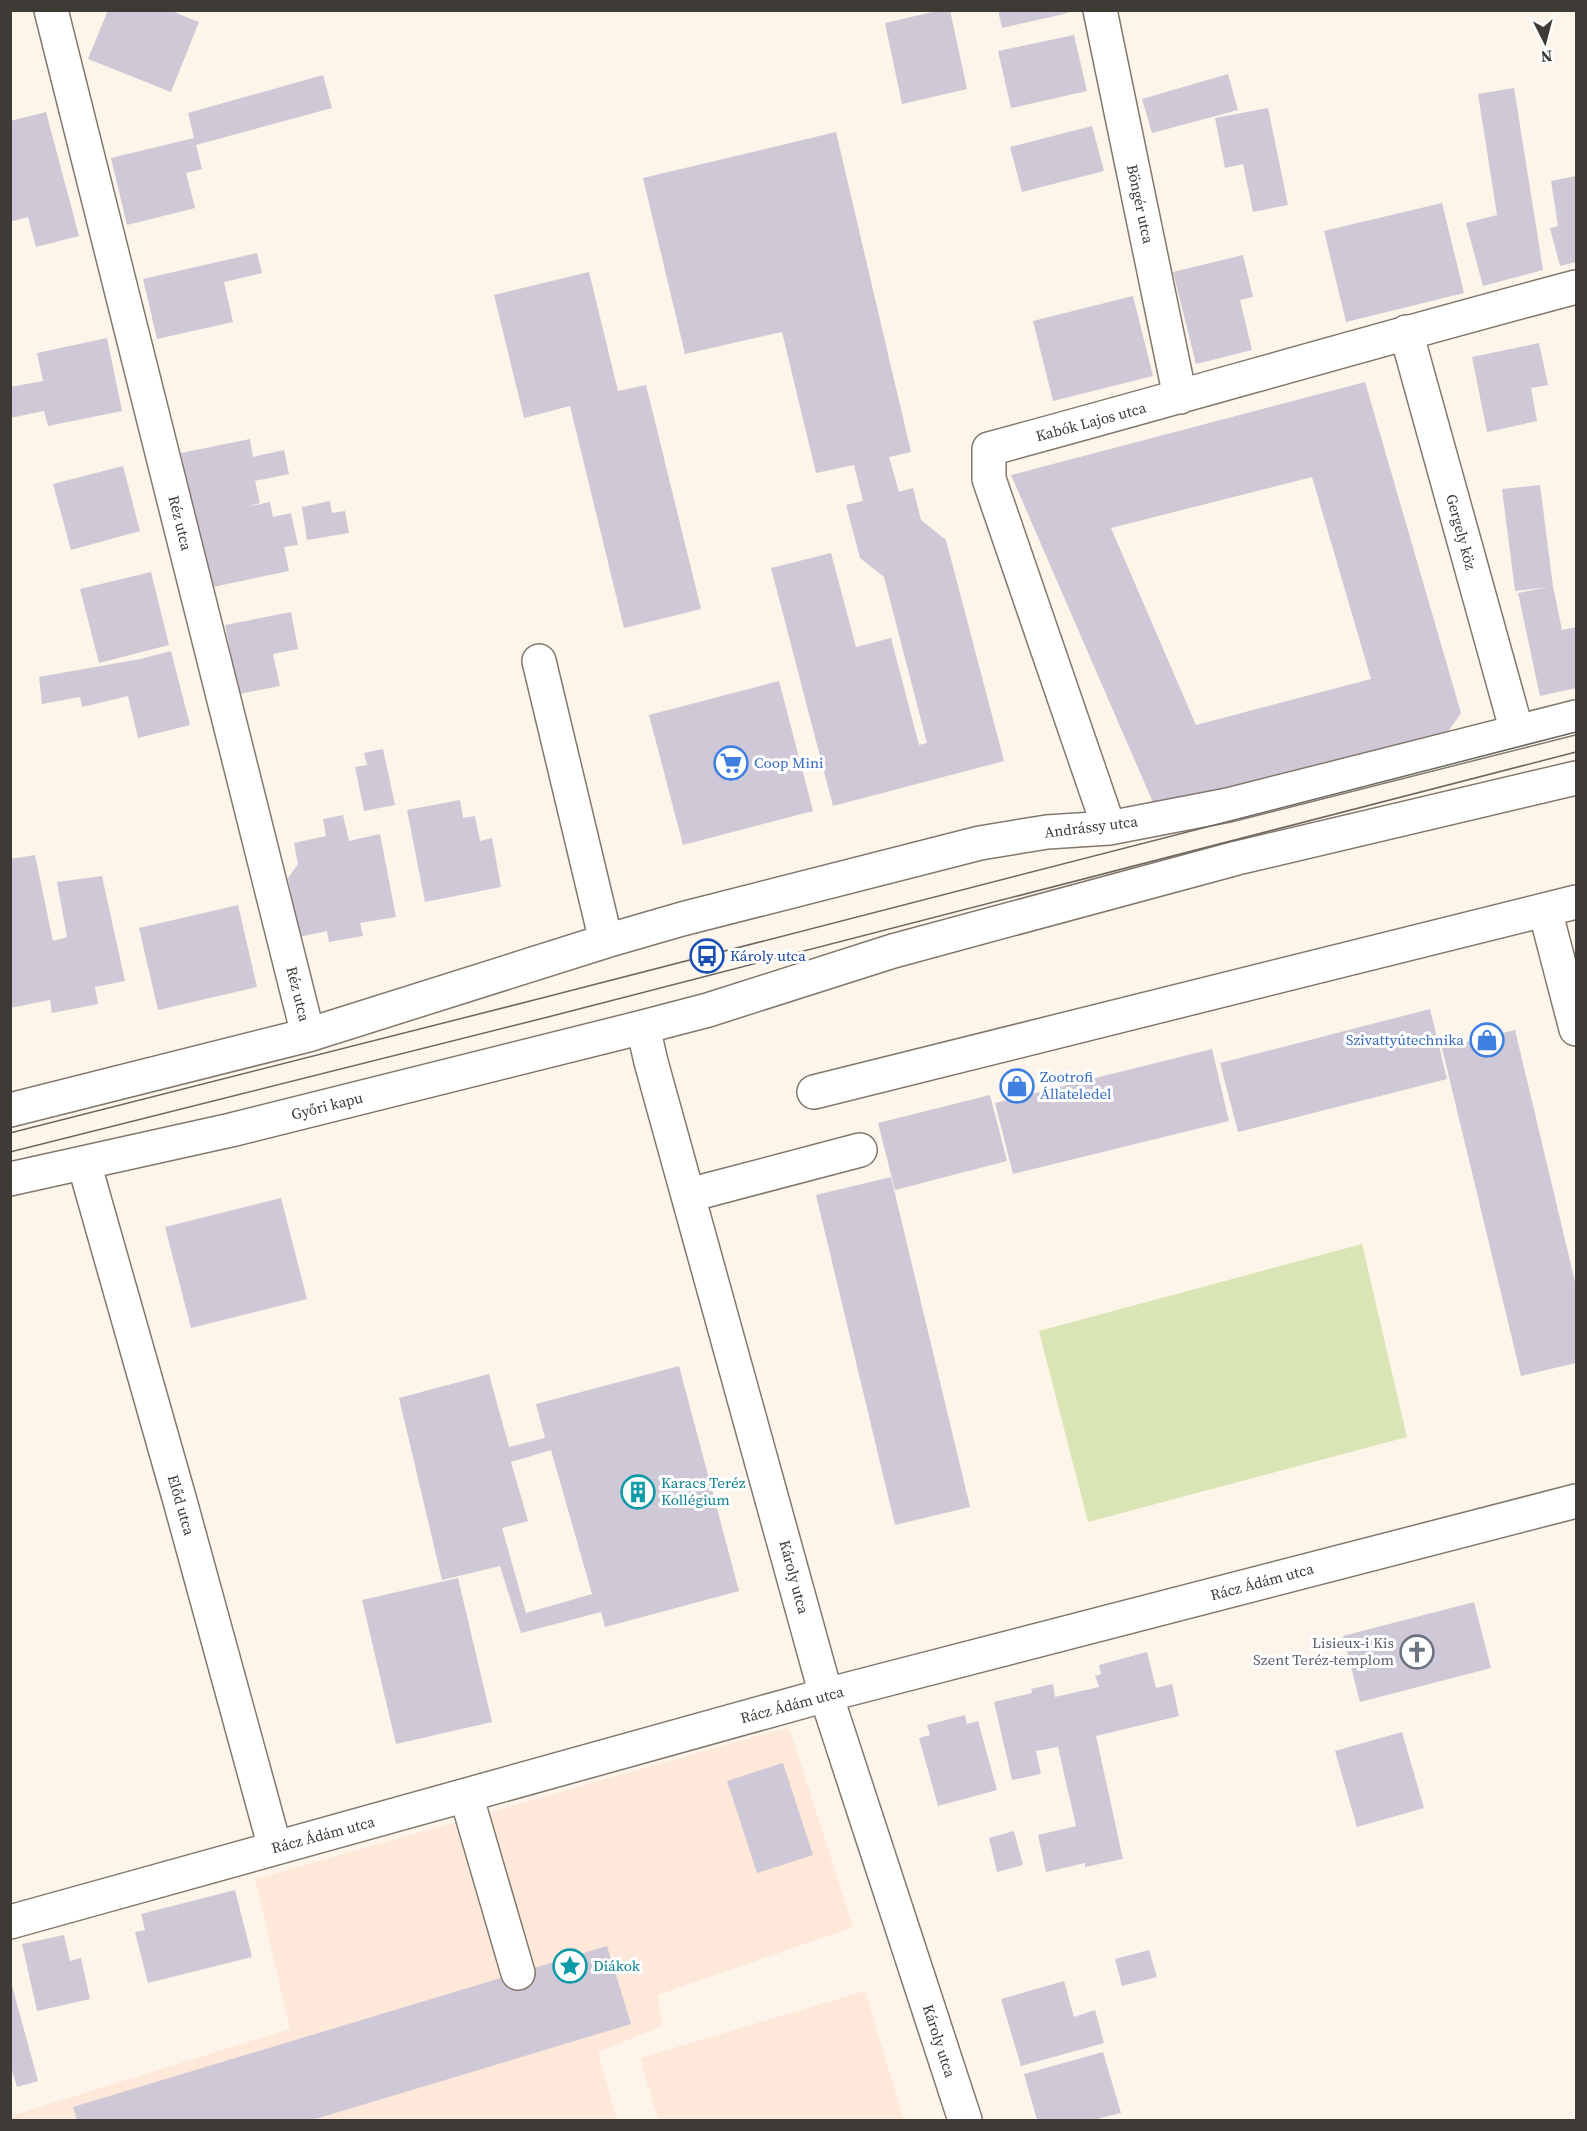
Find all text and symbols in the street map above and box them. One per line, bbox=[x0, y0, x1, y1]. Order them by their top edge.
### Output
north arrow bbox=[1515, 12, 1575, 72]
text: N bbox=[1539, 45, 1554, 69]
street label: Böngér utca bbox=[1122, 162, 1159, 246]
street label: Kabók Lajos utca bbox=[1033, 397, 1149, 446]
street label: Gergely köz bbox=[1441, 492, 1482, 572]
street label: Réz utca bbox=[164, 493, 198, 553]
supermarket icon: Coop Mini bbox=[713, 745, 749, 781]
place label: Coop Mini bbox=[754, 752, 824, 773]
street label: Andrássy utca bbox=[1043, 810, 1139, 843]
bus stop icon: Károly utca bbox=[689, 938, 725, 974]
place label: Károly utca bbox=[730, 945, 806, 966]
street label: Réz utca bbox=[282, 964, 316, 1024]
shop icon: Szivattyútechnika bbox=[1469, 1022, 1505, 1058]
place label: Szivattyútechnika bbox=[1346, 1029, 1464, 1050]
place label: Zootrofi Állateledel bbox=[1040, 1066, 1112, 1104]
shop icon: Zootrofi Állateledel bbox=[999, 1068, 1035, 1104]
street label: Győri kapu bbox=[289, 1086, 365, 1125]
street label: Előd utca bbox=[163, 1472, 200, 1538]
place label: Karacs Teréz Kollégium bbox=[661, 1472, 746, 1510]
building icon: Karacs Teréz Kollégium bbox=[620, 1474, 656, 1510]
street label: Károly utca bbox=[775, 1538, 815, 1617]
street label: Rácz Ádám utca bbox=[1208, 1558, 1316, 1605]
place label: Lisieux-i Kis Szent Teréz-templom bbox=[1253, 1632, 1394, 1670]
church icon: Lisieux-i Kis Szent Teréz-templom bbox=[1399, 1634, 1435, 1670]
street label: Rácz Ádám utca bbox=[738, 1681, 846, 1728]
street label: Rácz Ádám utca bbox=[269, 1811, 377, 1858]
place icon: Diákok bbox=[552, 1948, 588, 1984]
place label: Diákok bbox=[593, 1955, 641, 1976]
street label: Károly utca bbox=[918, 2002, 961, 2080]

